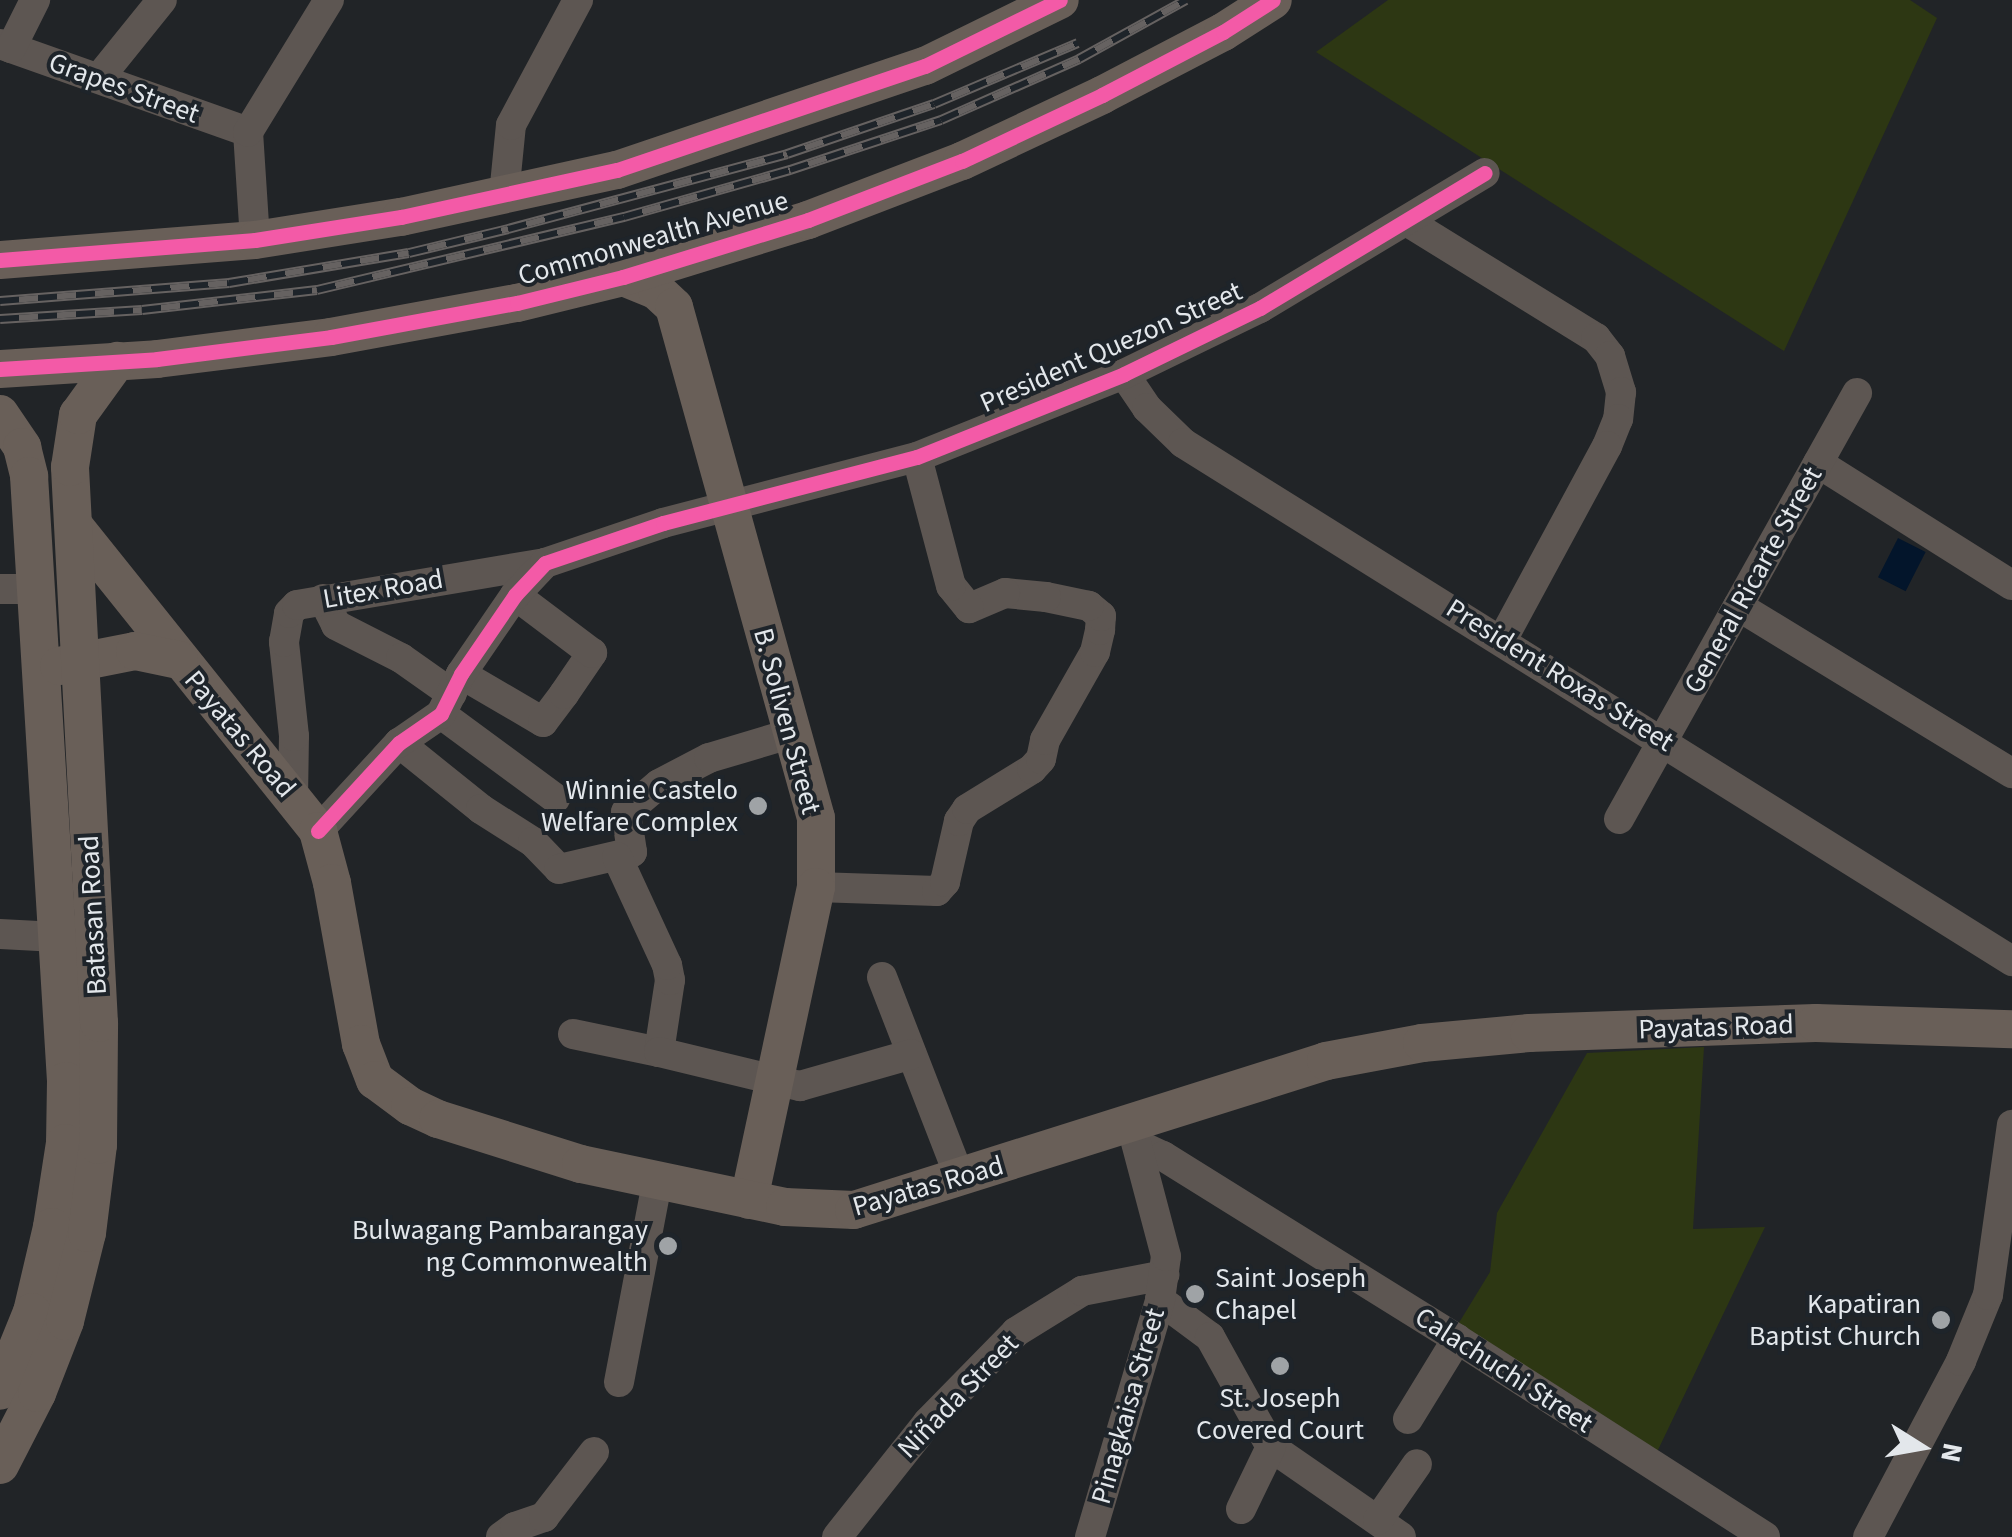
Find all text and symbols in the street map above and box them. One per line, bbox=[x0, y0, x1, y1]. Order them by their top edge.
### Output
street label: Grapes Street bbox=[44, 45, 204, 131]
street label: Commonwealth Avenue bbox=[514, 183, 792, 293]
street label: President Quezon Street bbox=[975, 274, 1247, 420]
street label: General Ricarte Street bbox=[1677, 461, 1829, 699]
street label: Litex Road bbox=[320, 562, 446, 616]
street label: President Roxas Street bbox=[1440, 591, 1680, 759]
street label: B. Soliven Street bbox=[746, 624, 828, 818]
street label: Payatas Road bbox=[177, 664, 303, 804]
place label: Winnie Castelo Welfare Complex bbox=[541, 773, 738, 839]
marker: Winnie Castelo Welfare Complex bbox=[747, 795, 769, 817]
street label: Batasan Road bbox=[72, 834, 114, 996]
street label: Payatas Road bbox=[1638, 1007, 1794, 1047]
street label: Payatas Road bbox=[849, 1148, 1007, 1224]
place label: Bulwagang Pambarangay ng Commonwealth bbox=[352, 1213, 648, 1279]
marker: Bulwagang Pambarangay ng Commonwealth bbox=[657, 1235, 679, 1257]
place label: Saint Joseph Chapel bbox=[1215, 1261, 1366, 1327]
marker: Saint Joseph Chapel bbox=[1184, 1283, 1206, 1305]
place label: Kapatiran Baptist Church bbox=[1749, 1287, 1921, 1353]
street label: Calachuchi Street bbox=[1409, 1300, 1599, 1440]
street label: Pinagkaisa Street bbox=[1084, 1304, 1172, 1508]
marker: Kapatiran Baptist Church bbox=[1930, 1309, 1952, 1331]
street label: Niñada Street bbox=[890, 1327, 1026, 1465]
marker: St. Joseph Covered Court bbox=[1269, 1355, 1291, 1377]
place label: St. Joseph Covered Court bbox=[1196, 1381, 1364, 1447]
north arrow bbox=[1872, 1397, 1972, 1497]
text: N bbox=[1930, 1440, 1973, 1466]

